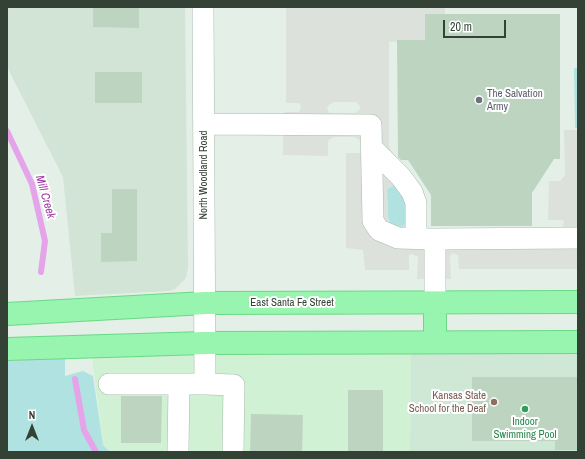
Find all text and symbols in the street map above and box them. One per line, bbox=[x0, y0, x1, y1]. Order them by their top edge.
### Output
scale bar bbox=[445, 12, 508, 38]
text: 20 m bbox=[450, 19, 472, 35]
place label: The Salvation Army bbox=[487, 87, 543, 113]
marker: The Salvation Army bbox=[474, 95, 484, 105]
street label: North Woodland Road bbox=[197, 130, 211, 220]
water label: Mill Creek bbox=[32, 174, 58, 220]
street label: East Santa Fe Street bbox=[250, 296, 334, 310]
place label: Kansas State School for the Deaf bbox=[409, 389, 486, 415]
marker: Kansas State School for the Deaf bbox=[489, 397, 499, 407]
marker: Indoor Swimming Pool bbox=[520, 404, 530, 414]
north arrow bbox=[12, 407, 52, 447]
text: N bbox=[29, 408, 35, 422]
place label: Indoor Swimming Pool bbox=[493, 415, 557, 441]

